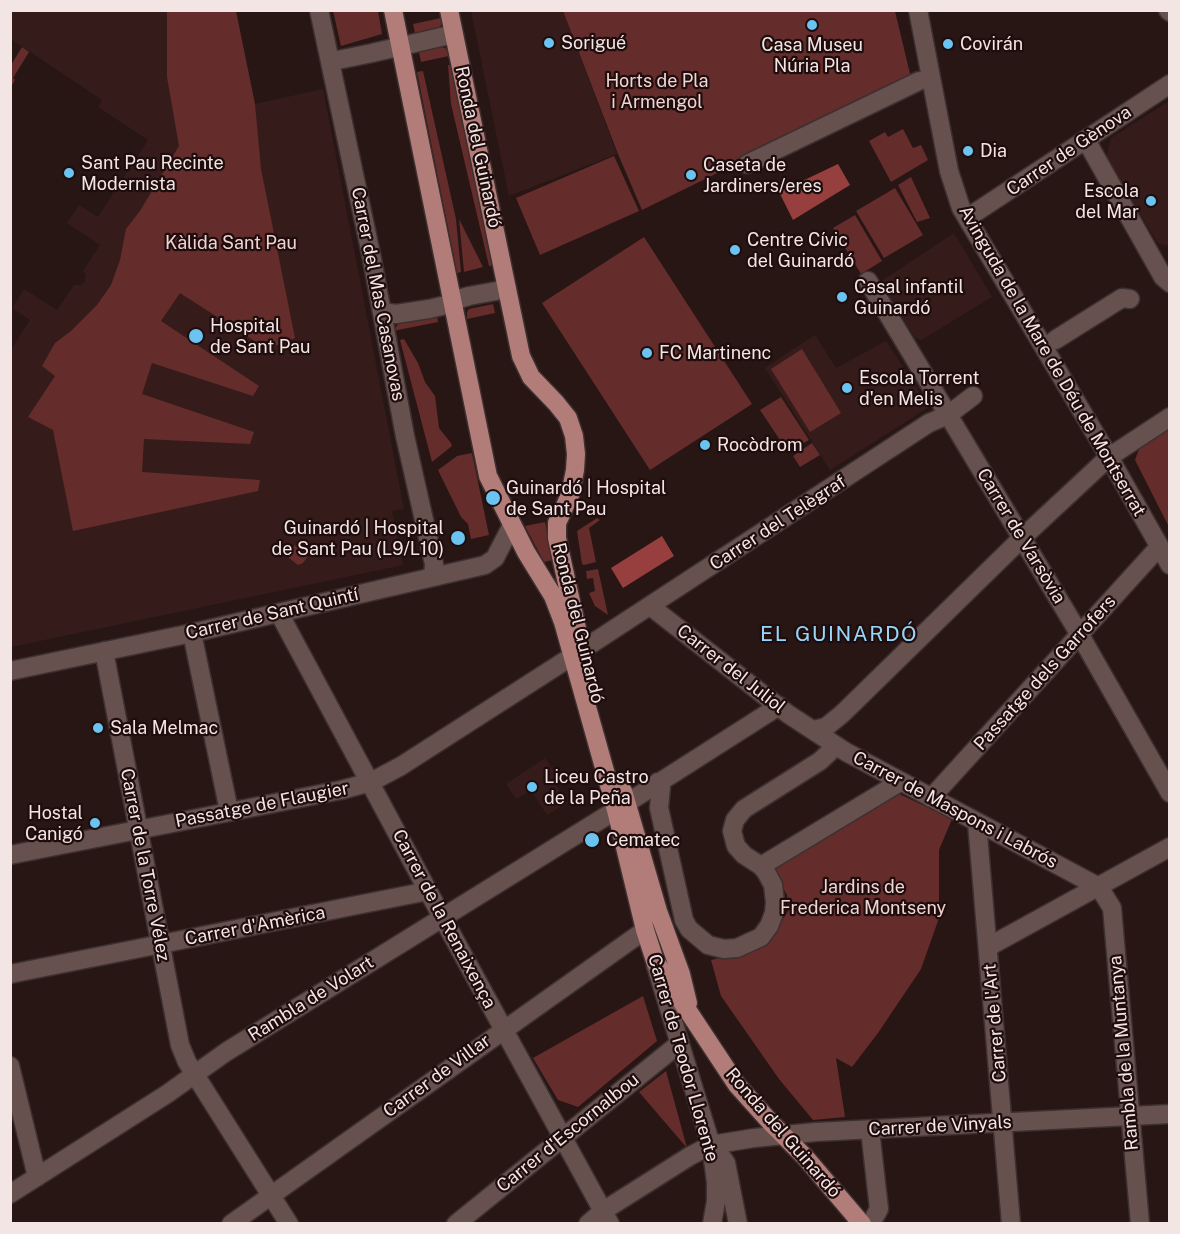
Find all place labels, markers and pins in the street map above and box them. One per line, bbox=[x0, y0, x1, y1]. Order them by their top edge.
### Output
marker: Casa Museu Núria Pla bbox=[805, 18, 819, 32]
place label: Sorigué bbox=[561, 32, 626, 54]
place label: Covirán bbox=[960, 33, 1023, 55]
place label: Casa Museu Núria Pla bbox=[761, 34, 863, 76]
marker: Sorigué bbox=[542, 36, 556, 50]
marker: Covirán bbox=[941, 37, 955, 51]
place label: Dia bbox=[980, 140, 1007, 162]
marker: Dia bbox=[961, 144, 975, 158]
place label: Sant Pau Recinte Modernista bbox=[81, 152, 224, 195]
place label: Caseta de Jardiners/eres bbox=[703, 154, 822, 196]
marker: Sant Pau Recinte Modernista bbox=[62, 166, 76, 180]
marker: Caseta de Jardiners/eres bbox=[684, 168, 698, 182]
place label: Escola del Mar bbox=[1075, 180, 1139, 222]
marker: Escola del Mar bbox=[1144, 194, 1158, 208]
place label: Centre Cívic del Guinardó bbox=[747, 229, 854, 272]
marker: Centre Cívic del Guinardó bbox=[728, 243, 742, 257]
place label: Casal infantil Guinardó bbox=[854, 276, 964, 318]
marker: Casal infantil Guinardó bbox=[835, 290, 849, 304]
place label: Hospital de Sant Pau bbox=[210, 315, 310, 358]
marker: Hospital de Sant Pau bbox=[187, 327, 205, 345]
place label: FC Martinenc bbox=[659, 342, 771, 364]
marker: FC Martinenc bbox=[640, 346, 654, 360]
place label: Escola Torrent d'en Melis bbox=[859, 367, 979, 410]
marker: Escola Torrent d'en Melis bbox=[840, 381, 854, 395]
place label: Rocòdrom bbox=[717, 434, 802, 456]
marker: Rocòdrom bbox=[698, 438, 712, 452]
place label: Guinardó | Hospital de Sant Pau bbox=[506, 477, 666, 520]
marker: Guinardó | Hospital de Sant Pau bbox=[484, 489, 502, 507]
place label: Guinardó | Hospital de Sant Pau (L9/L10) bbox=[272, 517, 444, 560]
marker: Guinardó | Hospital de Sant Pau (L9/L10) bbox=[449, 529, 467, 547]
place label: Sala Melmac bbox=[110, 717, 218, 739]
marker: Sala Melmac bbox=[91, 721, 105, 735]
place label: Liceu Castro de la Peña bbox=[544, 766, 649, 808]
marker: Liceu Castro de la Peña bbox=[525, 780, 539, 794]
place label: Hostal Canigó bbox=[25, 802, 83, 844]
marker: Hostal Canigó bbox=[88, 816, 102, 830]
place label: Cematec bbox=[606, 829, 680, 851]
marker: Cematec bbox=[583, 831, 601, 849]

